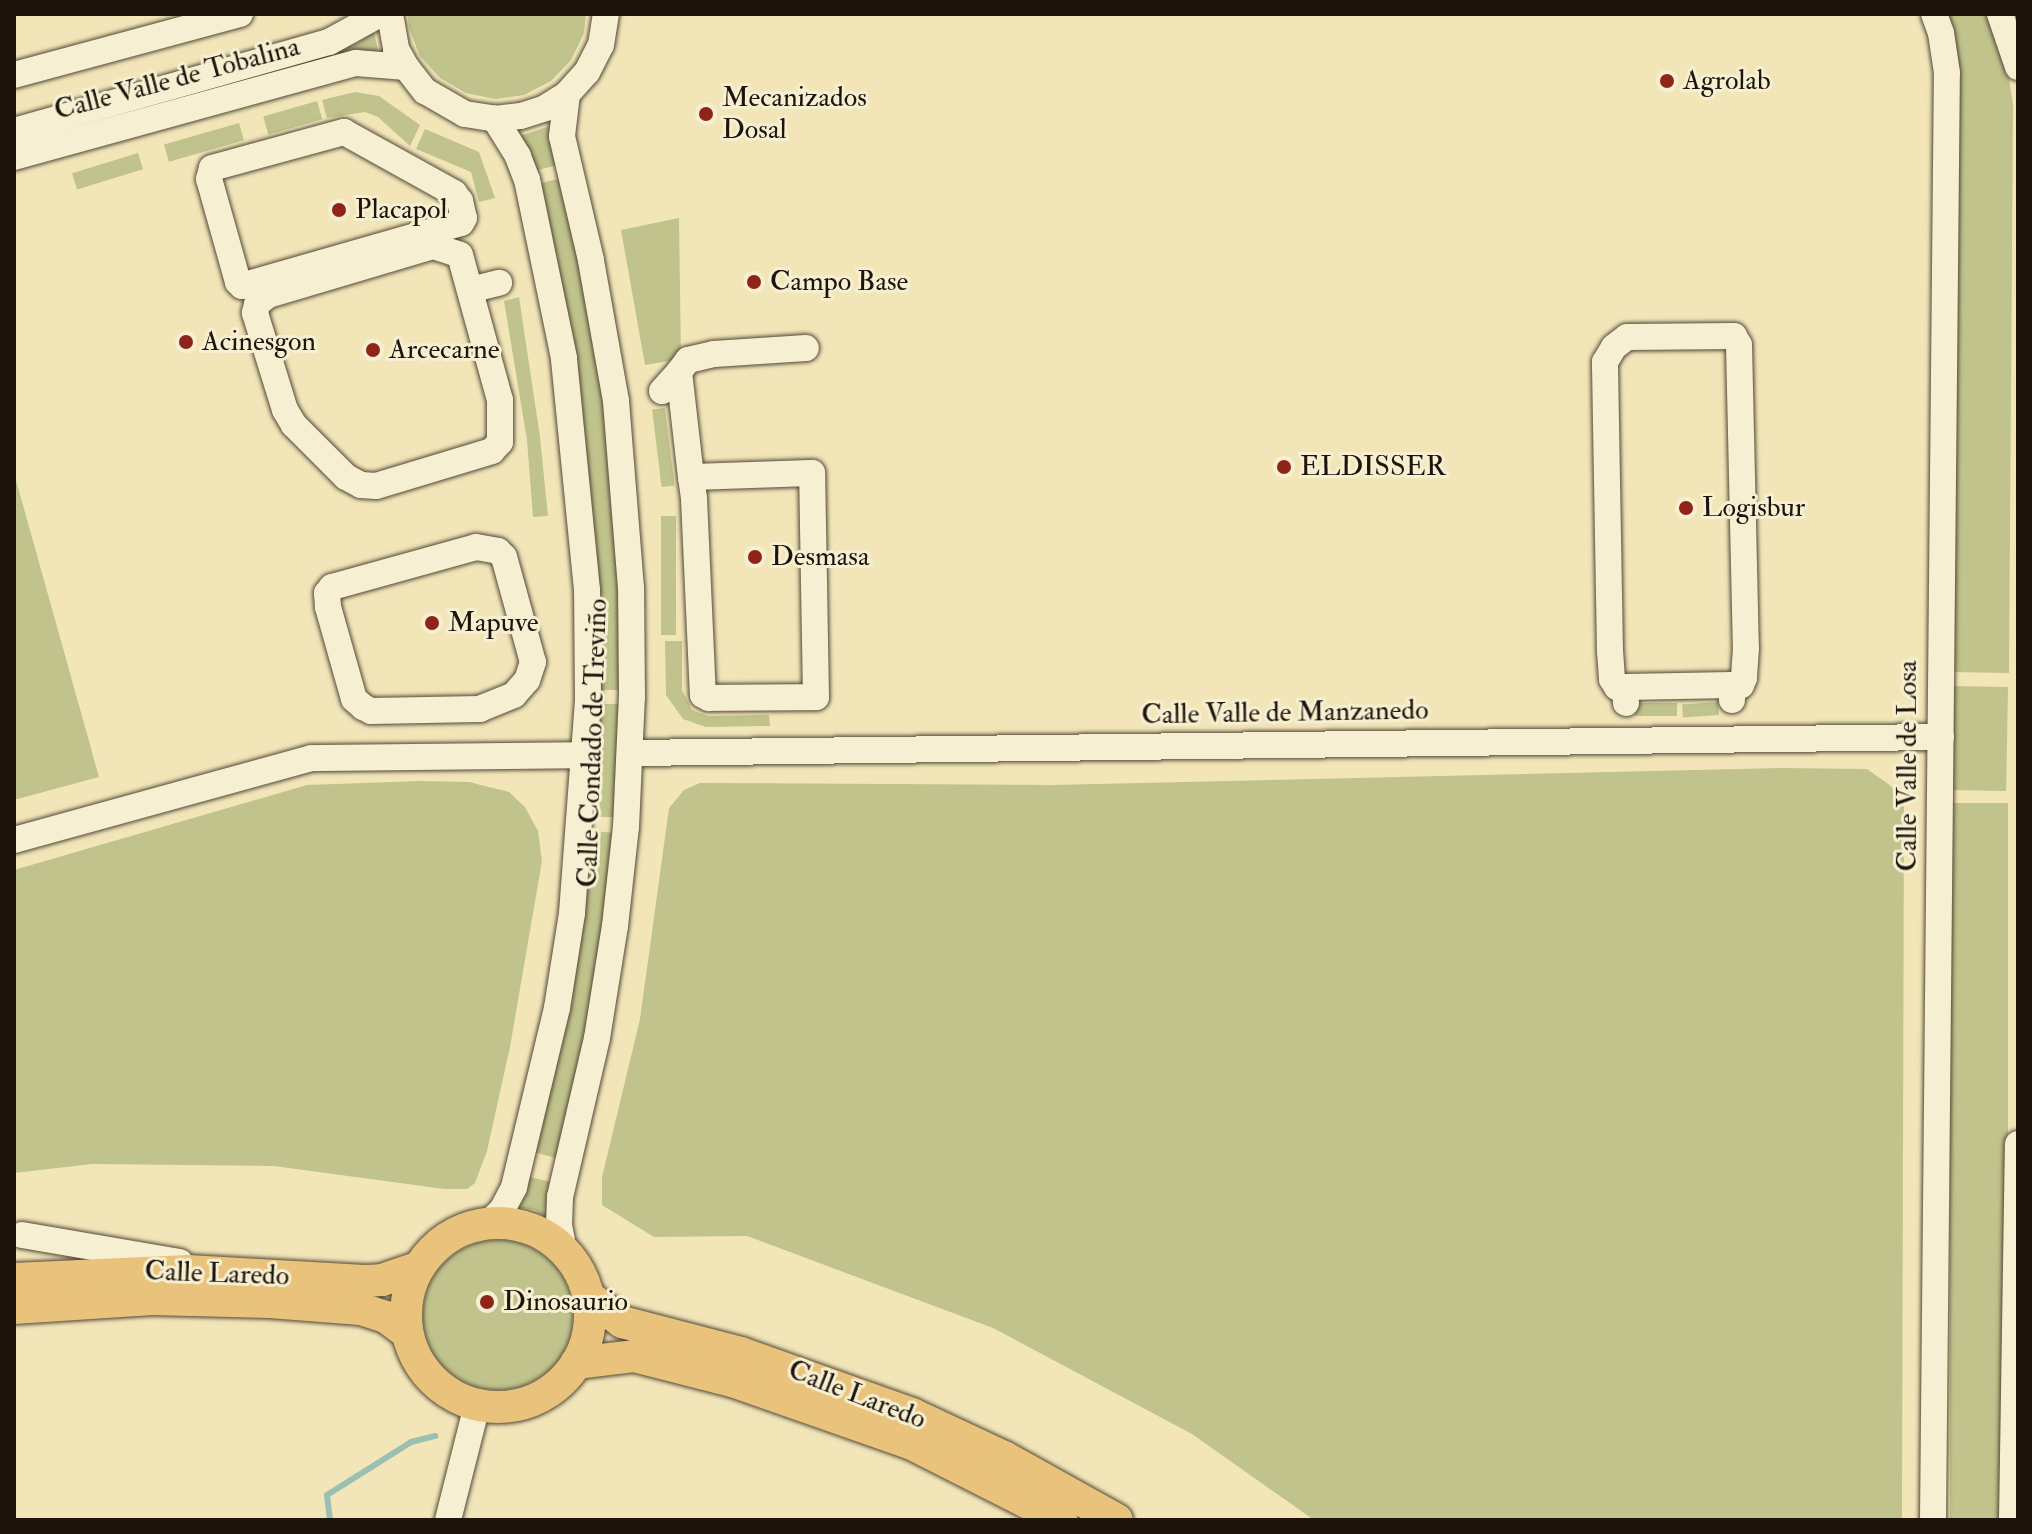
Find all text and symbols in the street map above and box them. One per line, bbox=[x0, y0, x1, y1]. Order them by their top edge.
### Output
street label: Calle Valle de Tobalina bbox=[51, 30, 303, 128]
place label: Agrolab bbox=[1683, 64, 1771, 98]
marker: Agrolab bbox=[1658, 72, 1676, 90]
place label: Mecanizados Dosal bbox=[722, 81, 867, 147]
marker: Mecanizados Dosal bbox=[697, 105, 715, 123]
place label: Placapol bbox=[355, 193, 448, 227]
marker: Placapol bbox=[330, 201, 348, 219]
place label: Campo Base bbox=[770, 265, 908, 299]
marker: Campo Base bbox=[745, 273, 763, 291]
place label: Acinesgon bbox=[202, 325, 316, 359]
marker: Acinesgon bbox=[177, 333, 195, 351]
place label: Arcecarne bbox=[389, 333, 499, 367]
marker: Arcecarne bbox=[364, 341, 382, 359]
place label: ELDISSER bbox=[1300, 450, 1446, 484]
marker: ELDISSER bbox=[1275, 458, 1293, 476]
place label: Logisbur bbox=[1702, 491, 1805, 525]
marker: Logisbur bbox=[1677, 499, 1695, 517]
place label: Desmasa bbox=[771, 540, 869, 574]
marker: Desmasa bbox=[746, 548, 764, 566]
street label: Calle Condado de Treviño bbox=[571, 598, 615, 888]
place label: Mapuve bbox=[448, 606, 539, 640]
marker: Mapuve bbox=[423, 614, 441, 632]
street label: Calle Valle de Losa bbox=[1891, 661, 1925, 871]
street label: Calle Valle de Manzanedo bbox=[1141, 694, 1429, 732]
street label: Calle Laredo bbox=[144, 1255, 290, 1293]
place label: Dinosaurio bbox=[503, 1285, 628, 1319]
marker: Dinosaurio bbox=[478, 1293, 496, 1311]
street label: Calle Laredo bbox=[783, 1353, 931, 1437]

